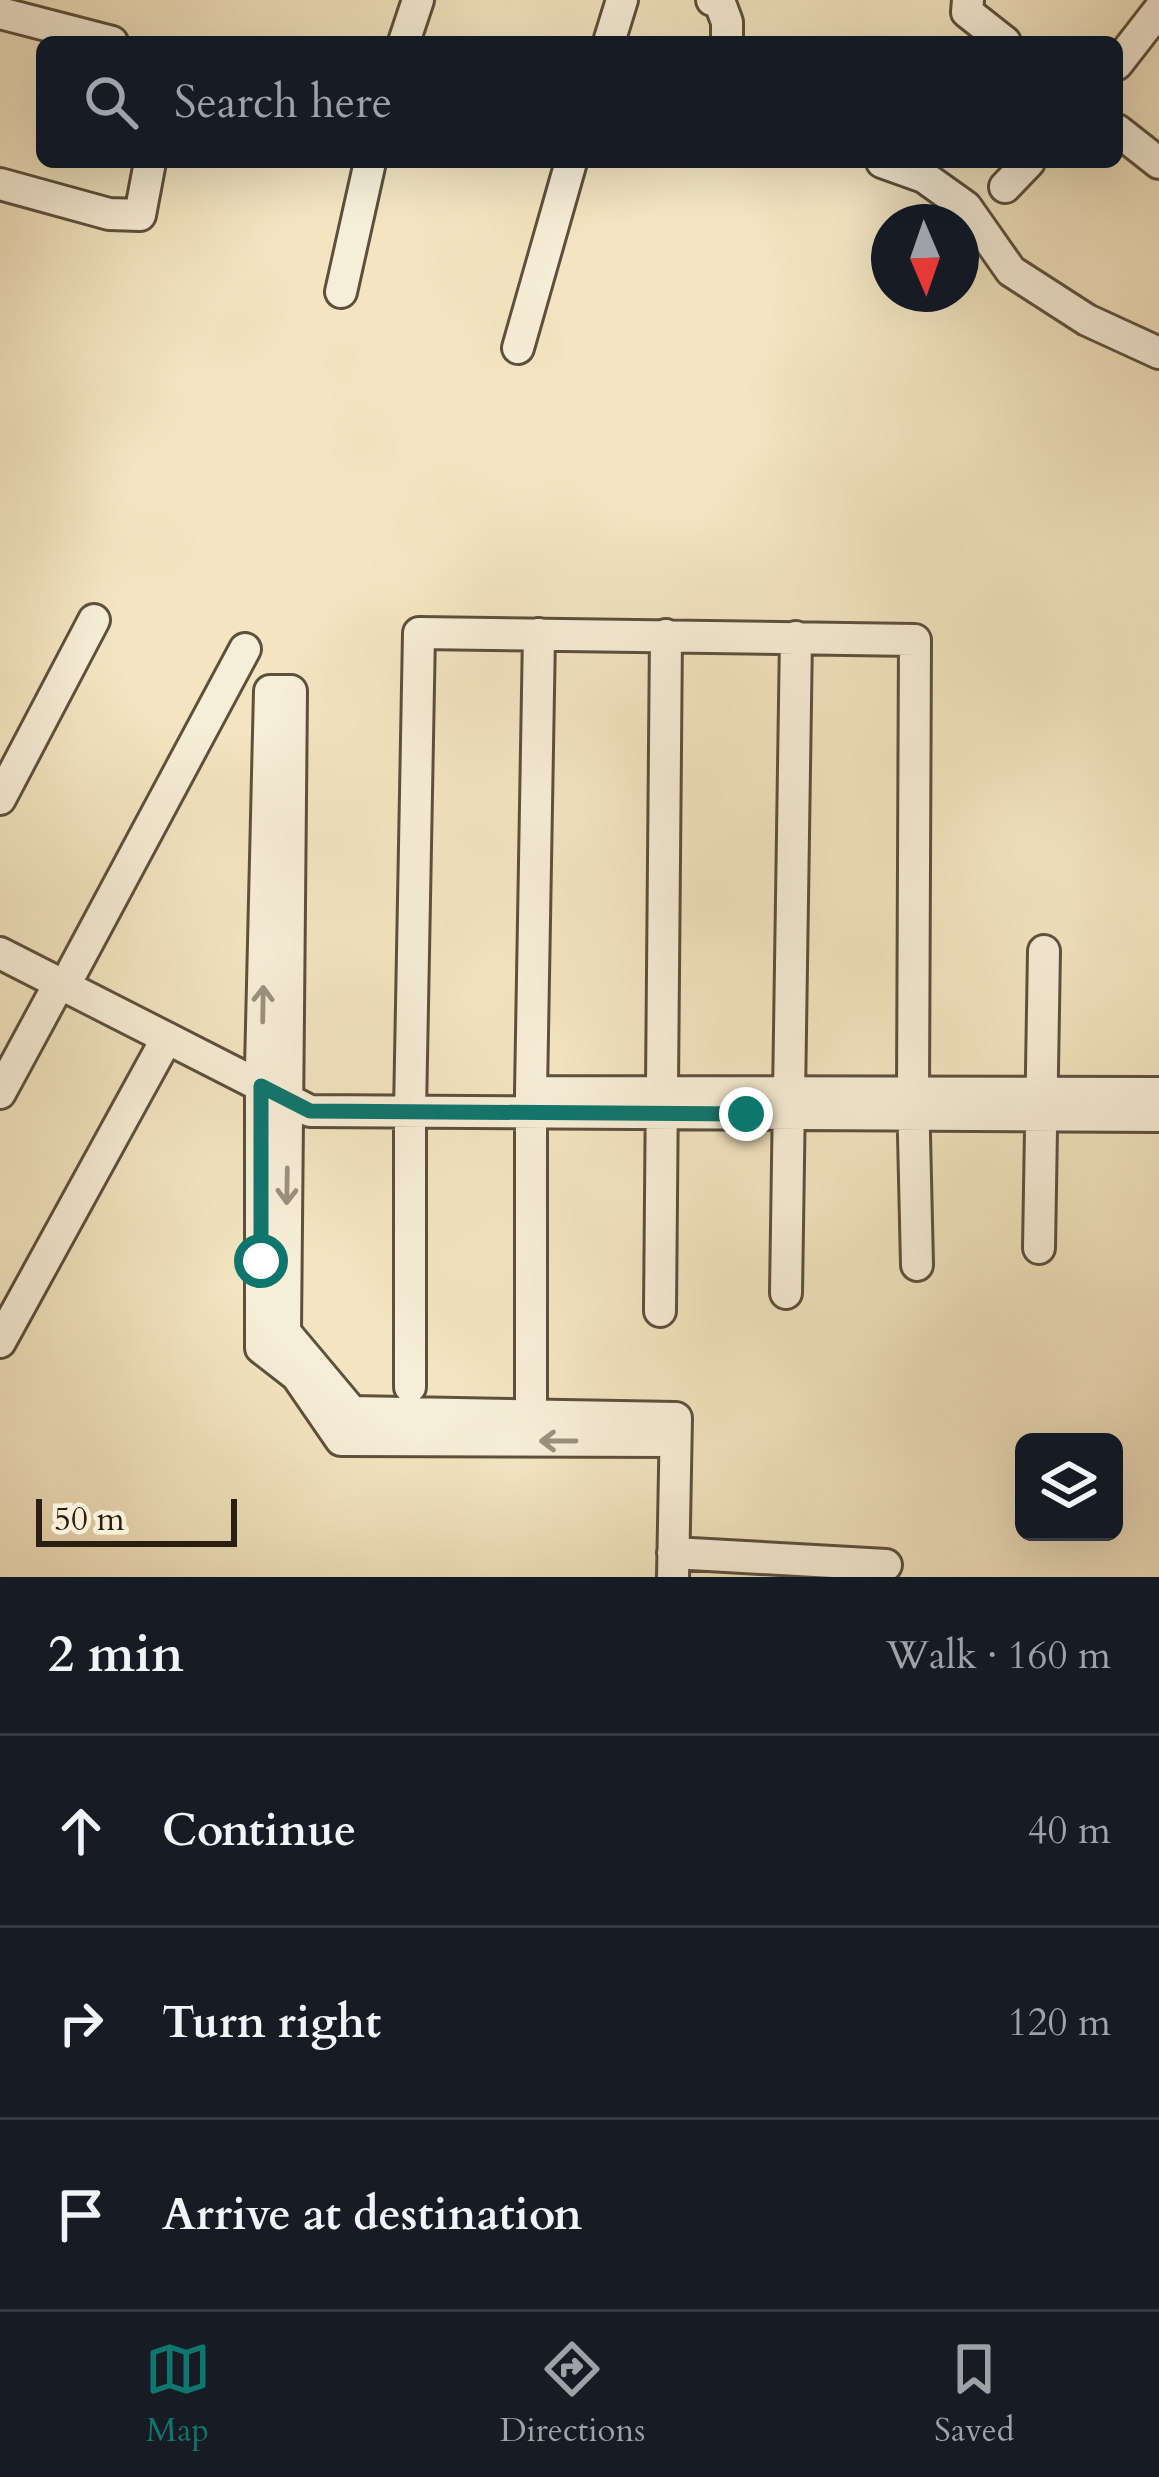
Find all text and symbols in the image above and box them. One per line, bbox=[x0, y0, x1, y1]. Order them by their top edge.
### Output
search box bbox=[36, 36, 1123, 168]
icon: search bbox=[78, 69, 144, 135]
text: Search here bbox=[174, 72, 392, 133]
north arrow bbox=[871, 204, 979, 312]
one-way arrow bbox=[251, 985, 274, 1024]
route end bbox=[719, 1087, 773, 1141]
one-way arrow bbox=[276, 1166, 298, 1205]
route start bbox=[234, 1234, 288, 1288]
one-way arrow bbox=[539, 1430, 578, 1452]
map controls bbox=[1015, 1433, 1123, 1541]
button: layers bbox=[1015, 1433, 1123, 1541]
scale bar bbox=[36, 1493, 237, 1546]
text: 50 m bbox=[54, 1497, 125, 1542]
text: 2 min bbox=[48, 1620, 184, 1690]
text: Walk · 160 m bbox=[886, 1629, 1111, 1682]
icon: ahead bbox=[48, 1798, 114, 1864]
text: Continue bbox=[162, 1800, 356, 1861]
text: 40 m bbox=[1028, 1804, 1111, 1857]
icon: right bbox=[48, 1990, 114, 2056]
text: Turn right bbox=[162, 1992, 381, 2053]
text: 120 m bbox=[1008, 1996, 1111, 2049]
icon: arrive bbox=[48, 2182, 114, 2248]
text: Arrive at destination bbox=[162, 2184, 582, 2245]
tab: Map bbox=[145, 2336, 211, 2453]
tab: Directions bbox=[500, 2336, 645, 2453]
tab: Saved bbox=[934, 2336, 1014, 2453]

